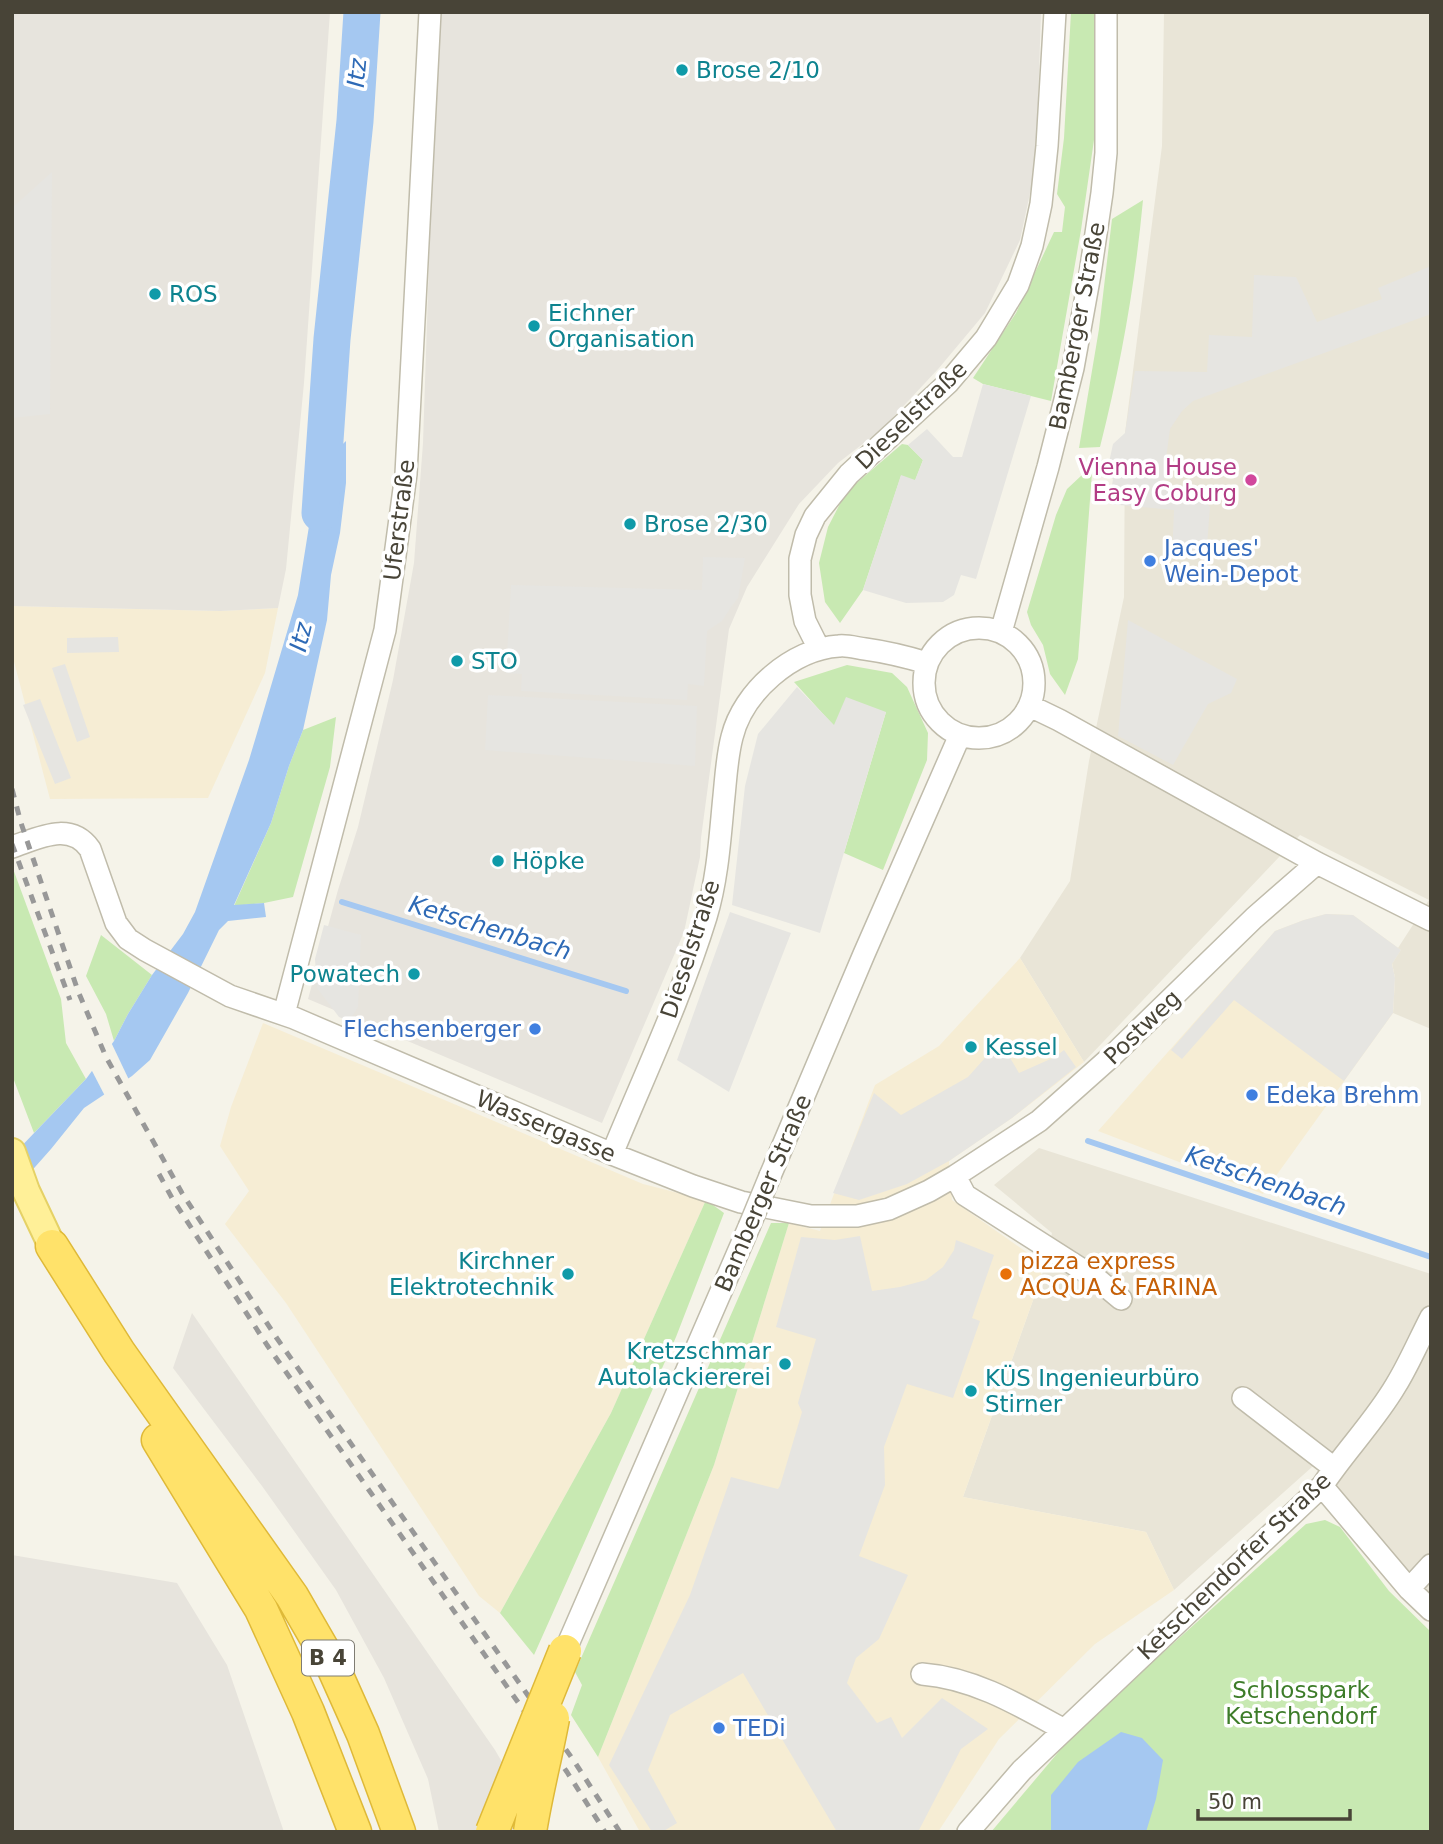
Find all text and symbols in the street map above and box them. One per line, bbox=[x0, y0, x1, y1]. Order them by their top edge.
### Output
water label: Itz bbox=[342, 56, 372, 89]
place label: Brose 2/10 bbox=[696, 57, 820, 83]
marker: Brose 2/10 bbox=[674, 62, 690, 78]
street label: Bamberger Straße bbox=[1044, 220, 1110, 432]
place label: ROS bbox=[169, 281, 218, 307]
marker: ROS bbox=[147, 286, 163, 302]
place label: Eichner Organisation bbox=[548, 300, 695, 352]
marker: Eichner Organisation bbox=[526, 318, 542, 334]
street label: Dieselstraße bbox=[850, 356, 972, 474]
place label: Vienna House Easy Coburg bbox=[1079, 454, 1237, 506]
street label: Uferstraße bbox=[379, 458, 419, 582]
marker: Vienna House Easy Coburg bbox=[1243, 472, 1259, 488]
place label: Brose 2/30 bbox=[644, 511, 768, 537]
marker: Brose 2/30 bbox=[622, 516, 638, 532]
place label: Jacques' Wein-Depot bbox=[1162, 535, 1298, 587]
marker: Jacques' Wein-Depot bbox=[1142, 553, 1158, 569]
water label: Itz bbox=[284, 618, 318, 654]
place label: STO bbox=[471, 648, 518, 674]
marker: STO bbox=[449, 653, 465, 669]
place label: Höpke bbox=[512, 848, 585, 874]
marker: Höpke bbox=[490, 853, 506, 869]
street label: Dieselstraße bbox=[655, 877, 725, 1021]
water label: Ketschenbach bbox=[405, 890, 575, 966]
place label: Powatech bbox=[290, 961, 400, 987]
marker: Powatech bbox=[406, 966, 422, 982]
street label: Postweg bbox=[1099, 984, 1185, 1070]
place label: Flechsenberger bbox=[343, 1016, 522, 1042]
marker: Flechsenberger bbox=[527, 1021, 543, 1037]
place label: Kessel bbox=[985, 1034, 1058, 1060]
marker: Kessel bbox=[963, 1039, 979, 1055]
place label: Edeka Brehm bbox=[1266, 1082, 1419, 1108]
street label: Wassergasse bbox=[472, 1085, 620, 1167]
marker: Edeka Brehm bbox=[1244, 1087, 1260, 1103]
street label: Bamberger Straße bbox=[710, 1091, 816, 1295]
water label: Ketschenbach bbox=[1182, 1140, 1350, 1222]
place label: Kirchner Elektrotechnik bbox=[389, 1248, 555, 1300]
place label: pizza express ACQUA & FARINA bbox=[1020, 1248, 1217, 1300]
marker: Kirchner Elektrotechnik bbox=[560, 1266, 576, 1282]
marker: pizza express ACQUA & FARINA bbox=[998, 1266, 1014, 1282]
place label: Kretzschmar Autolackiererei bbox=[598, 1338, 772, 1390]
marker: Kretzschmar Autolackiererei bbox=[777, 1356, 793, 1372]
place label: KÜS Ingenieurbüro Stirner bbox=[985, 1364, 1200, 1417]
marker: KÜS Ingenieurbüro Stirner bbox=[963, 1383, 979, 1399]
street label: Ketschendorfer Straße bbox=[1132, 1467, 1336, 1665]
road number: B 4 bbox=[302, 1640, 354, 1676]
park label: Schlosspark Ketschendorf bbox=[1225, 1677, 1378, 1729]
place label: TEDi bbox=[732, 1715, 786, 1741]
marker: TEDi bbox=[711, 1720, 727, 1736]
scale bar bbox=[1198, 1778, 1350, 1822]
text: 50 m bbox=[1208, 1790, 1262, 1814]

